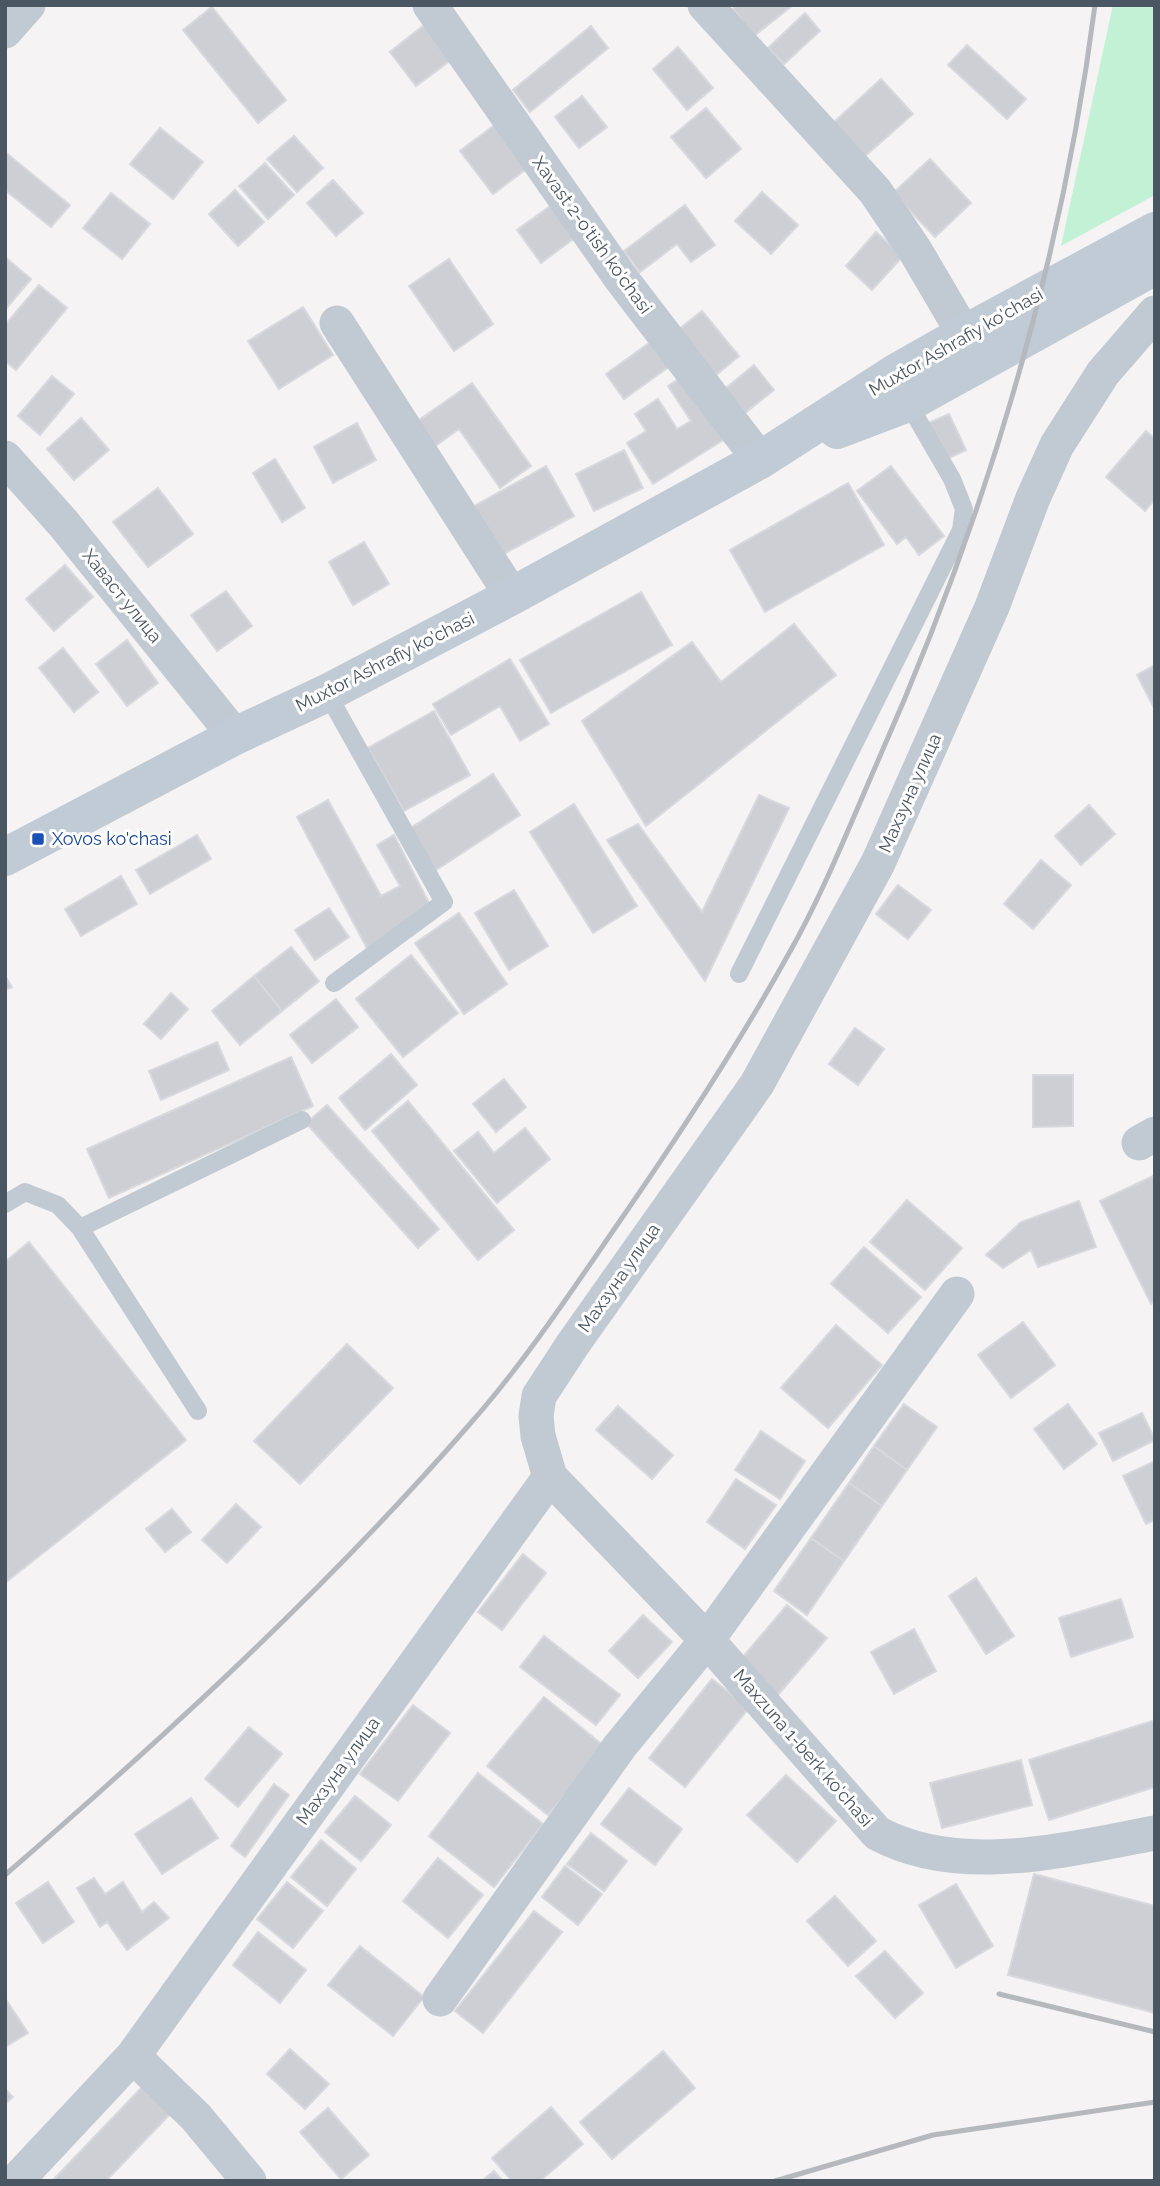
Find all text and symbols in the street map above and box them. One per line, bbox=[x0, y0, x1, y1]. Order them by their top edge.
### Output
street label: Xavast 2-o'tish ko'chasi bbox=[528, 152, 657, 317]
street label: Muxtor Ashrafiy ko'chasi bbox=[865, 283, 1047, 400]
street label: Хаваст улица bbox=[78, 545, 166, 647]
street label: Muxtor Ashrafiy ko'chasi bbox=[292, 607, 478, 716]
street label: Махзуна улица bbox=[874, 730, 945, 856]
place label: Xovos ko'chasi bbox=[52, 828, 172, 849]
marker: Xovos ko'chasi bbox=[30, 831, 46, 847]
street label: Махзуна улица bbox=[573, 1219, 664, 1336]
street label: Maxzuna 1-berk ko'chasi bbox=[729, 1665, 877, 1831]
street label: Махзуна улица bbox=[291, 1713, 384, 1829]

